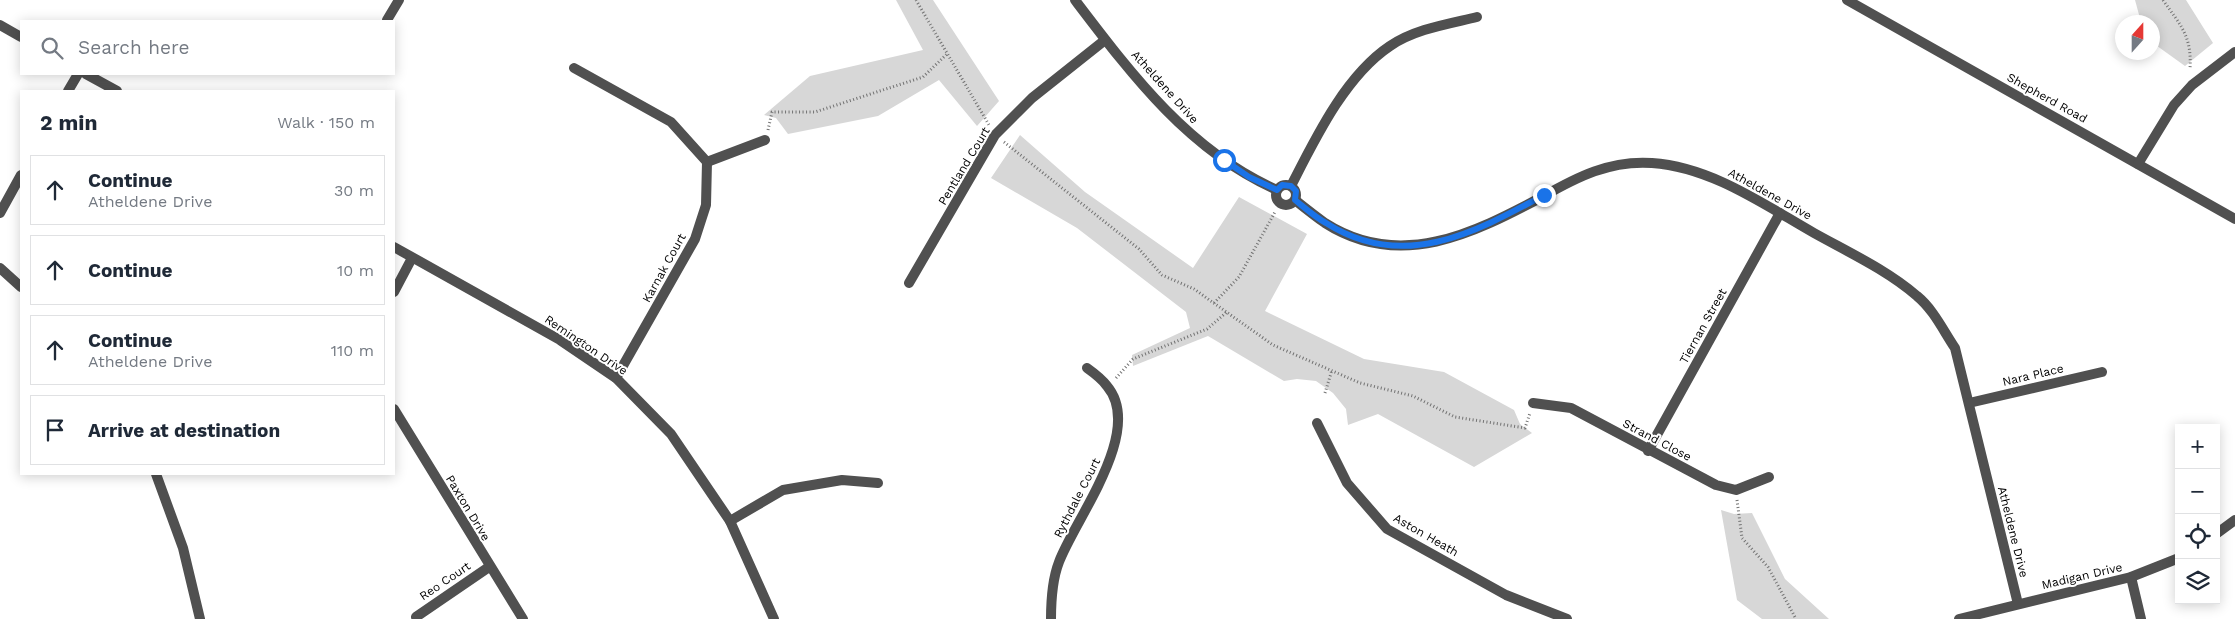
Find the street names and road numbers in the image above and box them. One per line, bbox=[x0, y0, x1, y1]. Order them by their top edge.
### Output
street label: Atheldene Drive bbox=[1129, 48, 1201, 126]
street label: Shepherd Road bbox=[2004, 70, 2090, 126]
street label: Pentland Court bbox=[935, 124, 993, 208]
street label: Atheldene Drive bbox=[1726, 165, 1814, 223]
street label: Karnak Court bbox=[639, 231, 689, 305]
street label: Tiernan Street bbox=[1677, 286, 1729, 366]
street label: Remington Drive bbox=[542, 312, 630, 378]
street label: Nara Place bbox=[2001, 361, 2065, 389]
street label: Strand Close bbox=[1620, 416, 1694, 464]
street label: Rythdale Court bbox=[1051, 456, 1103, 540]
street label: Paxton Drive bbox=[443, 473, 493, 543]
street label: Atheldene Drive bbox=[1995, 485, 2031, 579]
street label: Aston Heath bbox=[1391, 511, 1461, 559]
street label: Reo Court bbox=[417, 559, 473, 603]
street label: Madigan Drive bbox=[2040, 560, 2124, 592]

